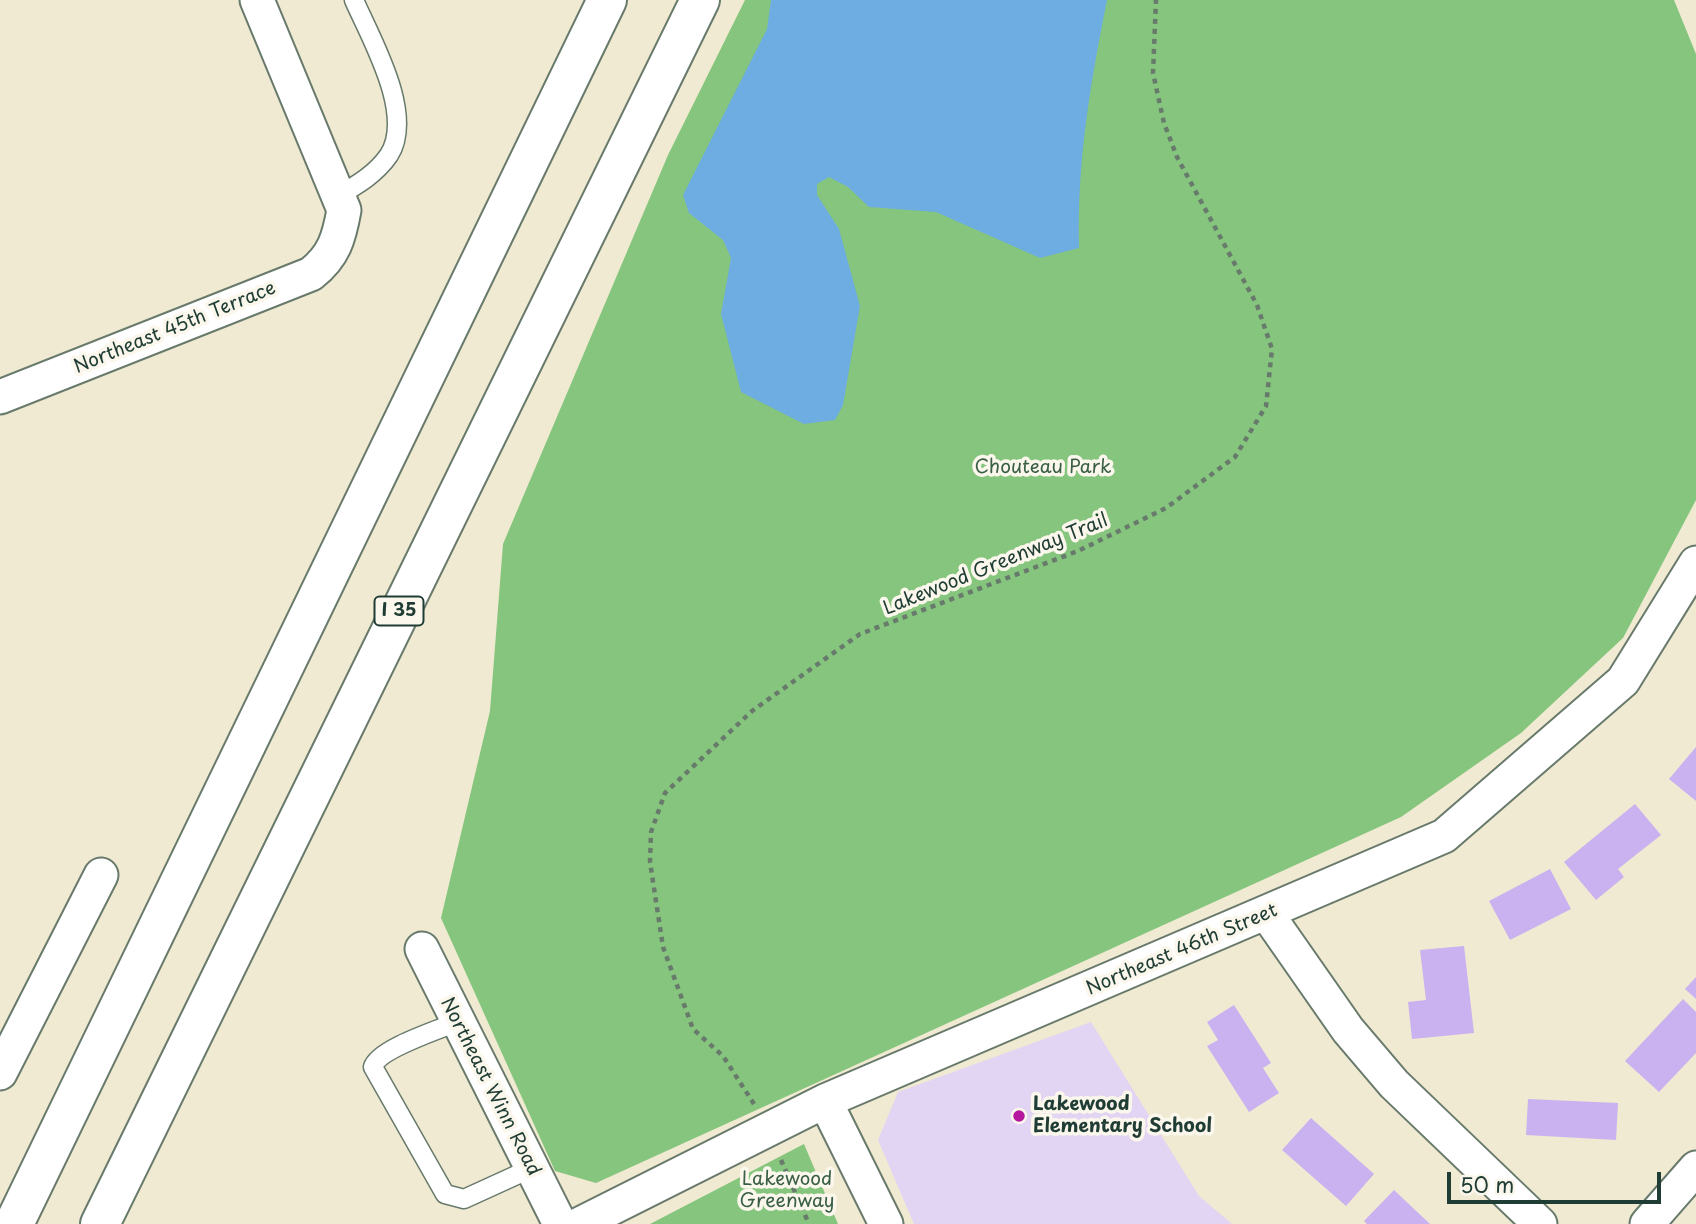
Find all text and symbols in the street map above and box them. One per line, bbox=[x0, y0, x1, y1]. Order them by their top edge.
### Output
street label: Northeast 45th Terrace bbox=[71, 277, 279, 379]
park label: Chouteau Park bbox=[974, 457, 1112, 479]
street label: Lakewood Greenway Trail bbox=[880, 509, 1112, 621]
road number: I 35 bbox=[374, 596, 424, 626]
street label: Northeast 46th Street bbox=[1083, 899, 1281, 1001]
street label: Northeast Winn Road bbox=[435, 994, 545, 1180]
place label: Lakewood Elementary School bbox=[1033, 1094, 1212, 1138]
marker: Lakewood Elementary School bbox=[1011, 1108, 1027, 1124]
scale bar bbox=[1451, 1158, 1664, 1202]
text: 50 m bbox=[1460, 1168, 1514, 1200]
park label: Lakewood Greenway bbox=[740, 1169, 834, 1213]

